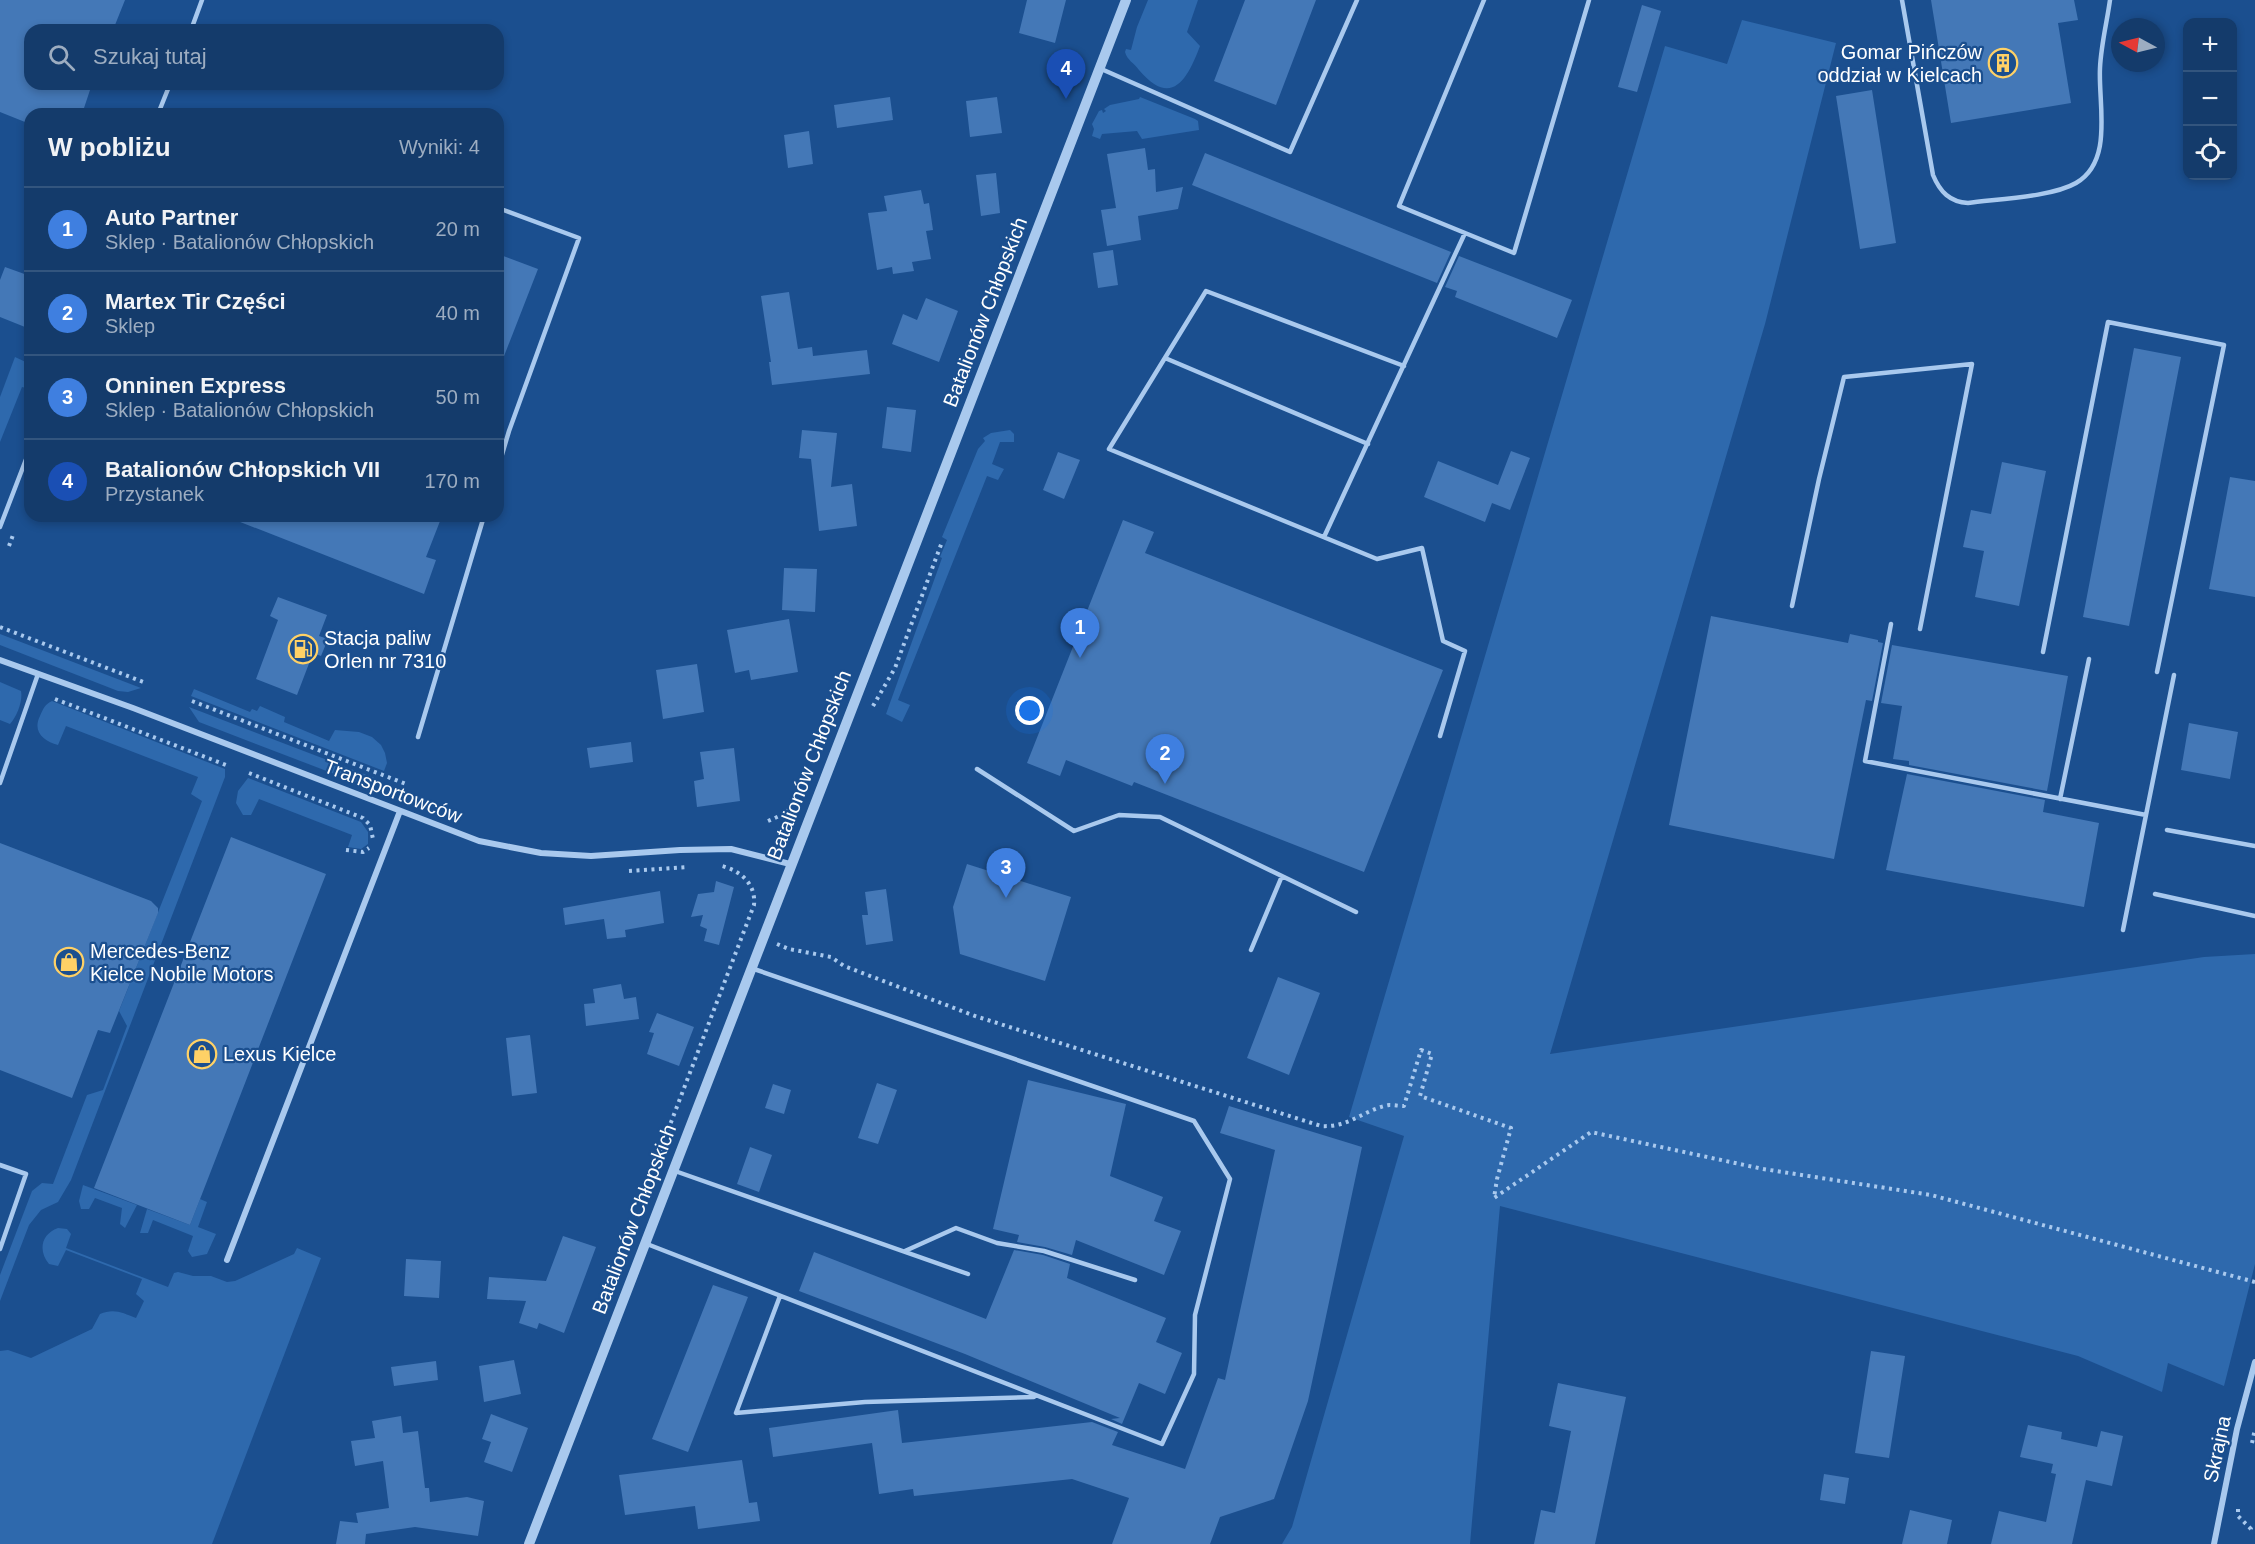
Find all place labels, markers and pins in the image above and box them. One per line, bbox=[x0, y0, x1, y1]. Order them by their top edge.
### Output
place label: Gomar Pińczów oddział w Kielcach bbox=[1817, 41, 1983, 86]
building icon: Gomar Pińczów oddział w Kielcach bbox=[1987, 47, 2019, 79]
pin: 4 bbox=[1046, 50, 1086, 99]
pin: 1 bbox=[1060, 608, 1100, 658]
place label: Stacja paliw Orlen nr 7310 bbox=[324, 627, 446, 672]
fuel station icon: Stacja paliw Orlen nr 7310 bbox=[287, 633, 319, 665]
pin: 2 bbox=[1146, 734, 1184, 784]
pin: 3 bbox=[986, 848, 1026, 898]
place label: Mercedes-Benz Kielce Nobile Motors bbox=[90, 940, 273, 985]
shop icon: Mercedes-Benz Kielce Nobile Motors bbox=[53, 946, 85, 978]
shop icon: Lexus Kielce bbox=[186, 1038, 218, 1070]
place label: Lexus Kielce bbox=[223, 1043, 336, 1065]

